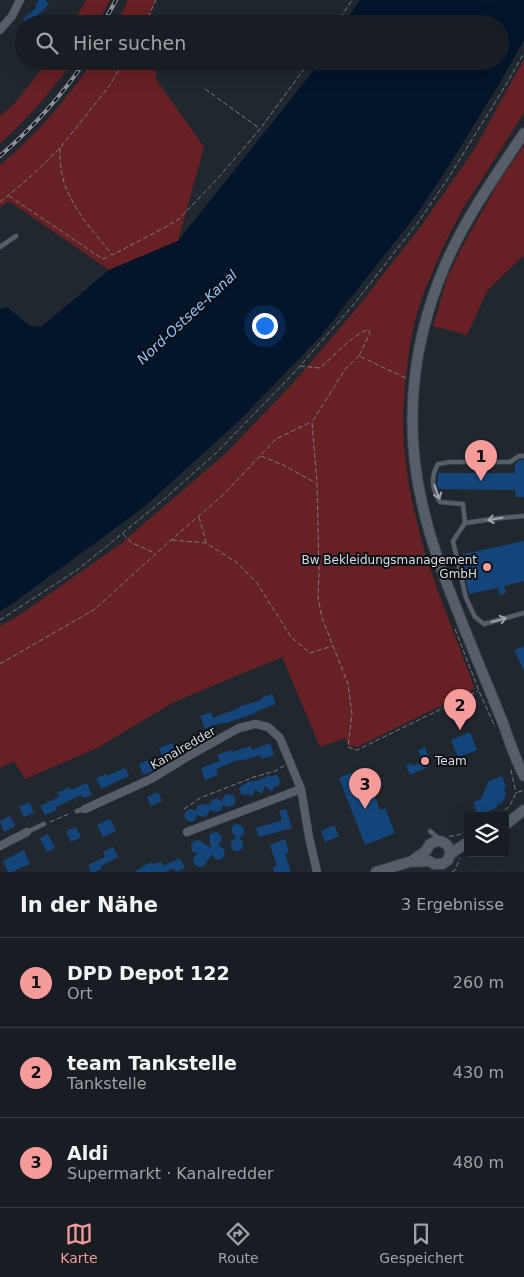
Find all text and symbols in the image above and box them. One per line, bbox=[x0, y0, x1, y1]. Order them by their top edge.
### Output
search box bbox=[15, 15, 509, 70]
icon: search bbox=[33, 29, 61, 57]
text: Hier suchen bbox=[73, 32, 186, 54]
water label: Nord-Ostsee-Kanal bbox=[134, 267, 240, 367]
your location bbox=[252, 313, 278, 339]
pin: 1 bbox=[465, 440, 497, 481]
one-way arrow bbox=[432, 484, 442, 500]
one-way arrow bbox=[487, 514, 503, 524]
place label: Bw Bekleidungsmanagement GmbH bbox=[301, 553, 477, 581]
marker: Bw Bekleidungsmanagement GmbH bbox=[481, 561, 493, 573]
one-way arrow bbox=[490, 615, 506, 624]
pin: 2 bbox=[444, 689, 476, 730]
street label: Kanalredder bbox=[148, 724, 218, 772]
place label: Team bbox=[434, 754, 467, 768]
marker: Team bbox=[419, 755, 431, 767]
pin: 3 bbox=[349, 768, 381, 809]
map controls bbox=[464, 812, 509, 857]
button: layers bbox=[464, 812, 509, 857]
text: In der Nähe bbox=[20, 893, 158, 917]
text: 3 Ergebnisse bbox=[401, 895, 504, 914]
text: DPD Depot 122 bbox=[67, 962, 230, 984]
text: 1 bbox=[30, 973, 42, 992]
text: 260 m bbox=[453, 973, 504, 992]
text: Ort bbox=[67, 984, 92, 1003]
text: team Tankstelle bbox=[67, 1052, 237, 1074]
text: 2 bbox=[30, 1063, 42, 1082]
text: 430 m bbox=[453, 1063, 504, 1082]
text: Tankstelle bbox=[67, 1074, 147, 1093]
text: Aldi bbox=[67, 1142, 108, 1164]
text: 3 bbox=[30, 1153, 42, 1172]
text: 480 m bbox=[453, 1153, 504, 1172]
text: Supermarkt · Kanalredder bbox=[67, 1164, 274, 1183]
tab: Karte bbox=[60, 1220, 98, 1266]
tab: Route bbox=[218, 1220, 259, 1266]
tab: Gespeichert bbox=[379, 1220, 464, 1266]

